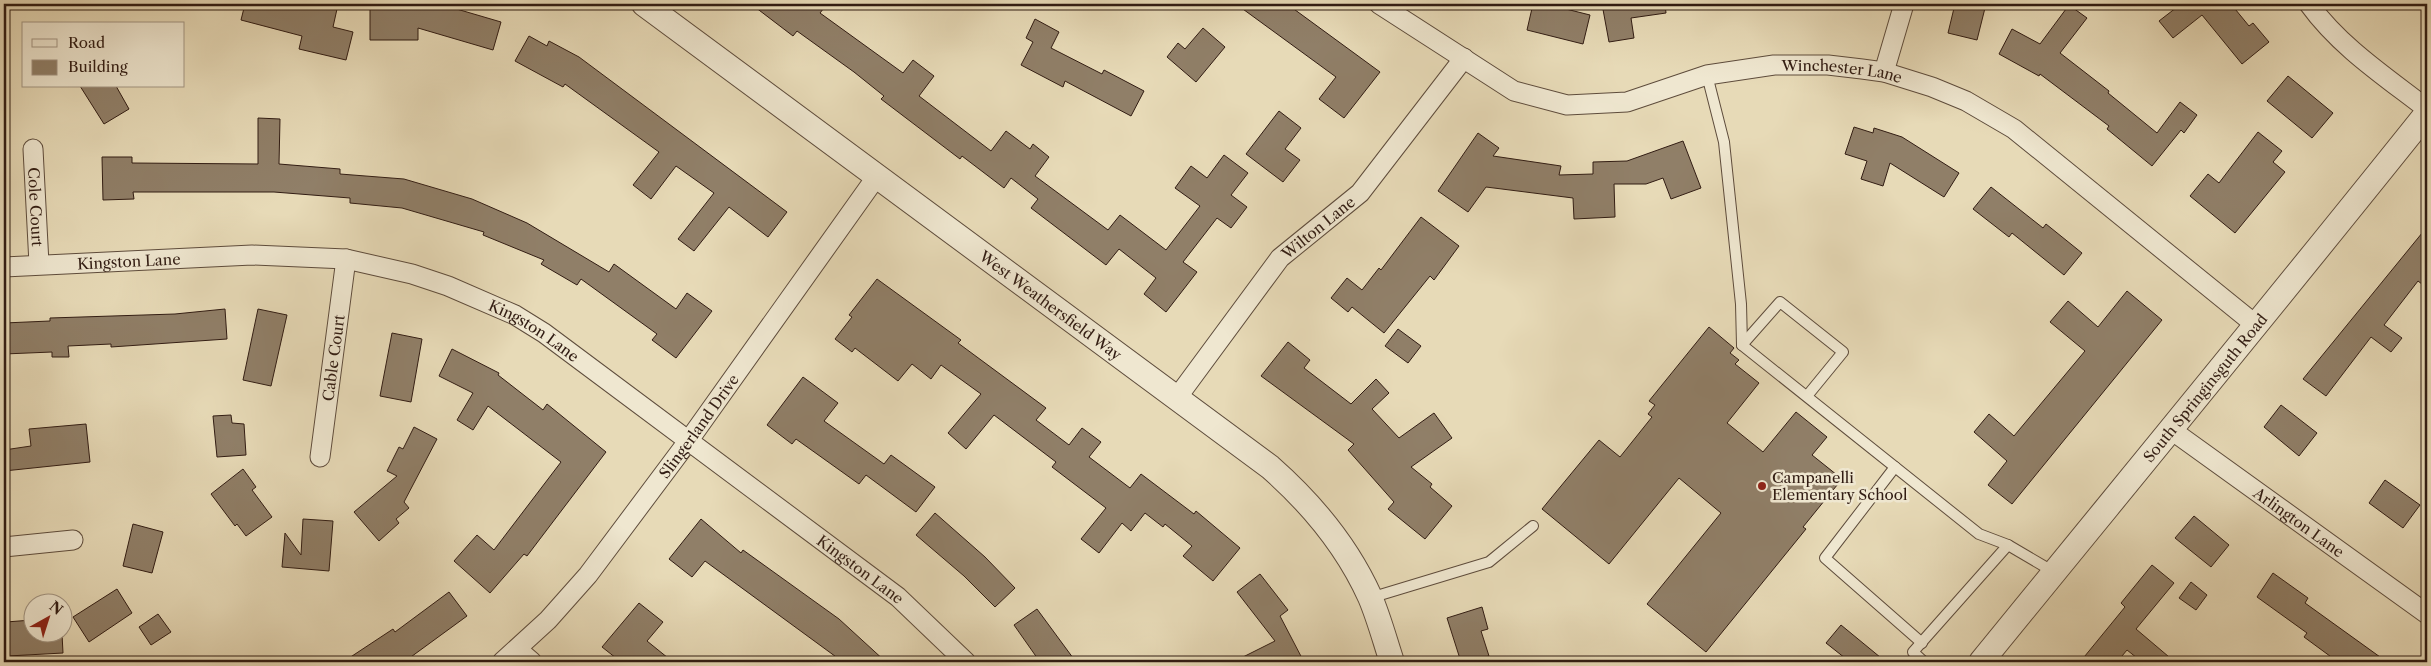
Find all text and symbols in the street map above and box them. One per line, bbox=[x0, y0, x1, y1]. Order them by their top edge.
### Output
legend bbox=[22, 22, 185, 88]
text: Road bbox=[68, 33, 105, 52]
street label: Winchester Lane bbox=[1780, 56, 1905, 87]
text: Building bbox=[68, 57, 128, 76]
street label: Cole Court bbox=[24, 167, 48, 248]
street label: Wilton Lane bbox=[1277, 192, 1358, 263]
street label: West Weathersfield Way bbox=[975, 245, 1126, 364]
street label: Kingston Lane bbox=[77, 249, 181, 273]
street label: Kingston Lane bbox=[486, 295, 583, 365]
street label: South Springinsguth Road bbox=[2139, 310, 2271, 466]
street label: Cable Court bbox=[318, 313, 348, 402]
street label: Slingerland Drive bbox=[654, 370, 742, 482]
place label: Campanelli Elementary School bbox=[1772, 468, 1908, 504]
marker: Campanelli Elementary School bbox=[1756, 480, 1768, 492]
street label: Arlington Lane bbox=[2249, 482, 2348, 561]
street label: Kingston Lane bbox=[813, 531, 908, 607]
north arrow bbox=[22, 594, 72, 644]
text: N bbox=[46, 597, 67, 619]

